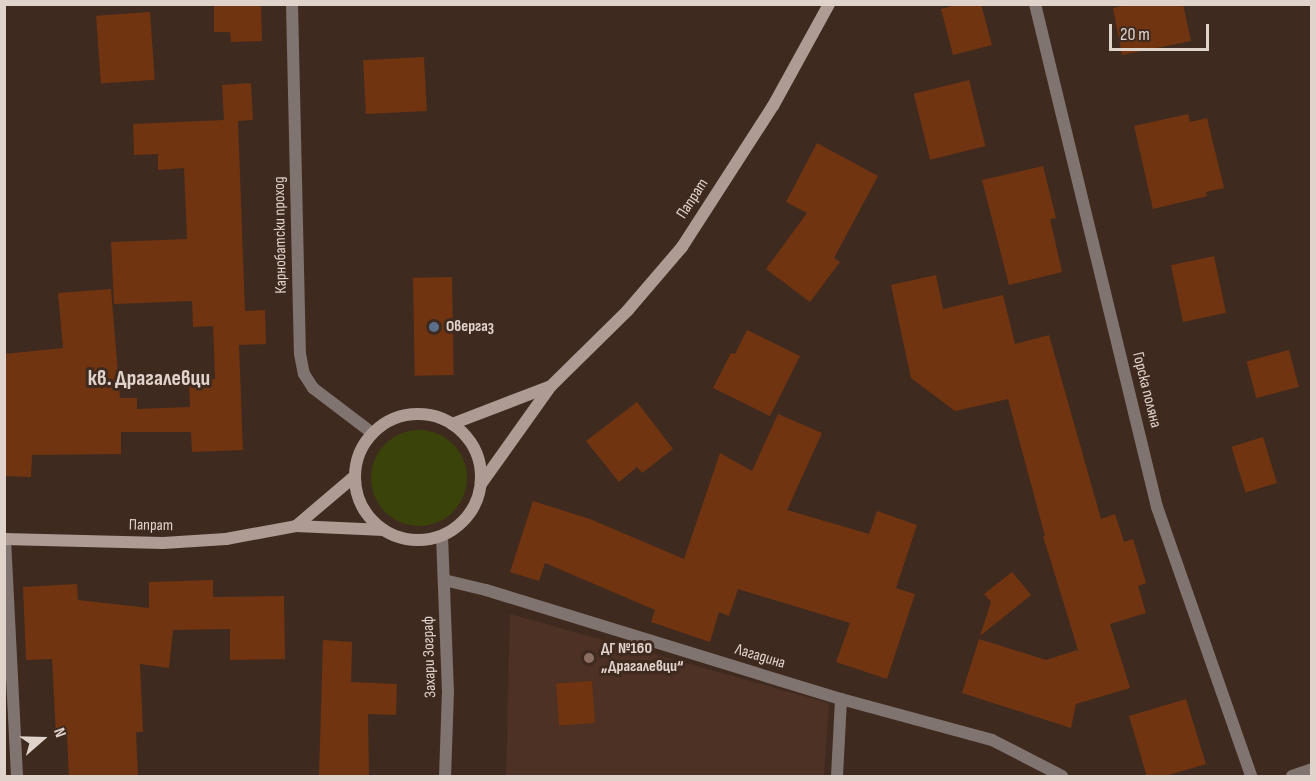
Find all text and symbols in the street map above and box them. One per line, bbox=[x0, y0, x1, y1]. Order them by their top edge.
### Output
scale bar bbox=[1112, 12, 1212, 50]
text: 20 m bbox=[1120, 24, 1150, 45]
street label: Папрат bbox=[673, 175, 713, 223]
street label: Карнобатски проход bbox=[270, 176, 292, 294]
place label: Овергаз bbox=[446, 317, 494, 337]
marker: Овергаз bbox=[427, 320, 441, 334]
street label: Горска поляна bbox=[1127, 350, 1165, 430]
district label: кв. Драгалевци bbox=[88, 366, 210, 392]
street label: Папрат bbox=[129, 516, 173, 536]
street label: Захари Зограф bbox=[419, 616, 441, 698]
place label: ДГ №160 „Драгалевци“ bbox=[601, 639, 684, 677]
street label: Лагадина bbox=[733, 640, 787, 674]
marker: ДГ №160 „Драгалевци“ bbox=[582, 651, 596, 665]
north arrow bbox=[12, 709, 72, 769]
text: N bbox=[49, 725, 70, 740]

